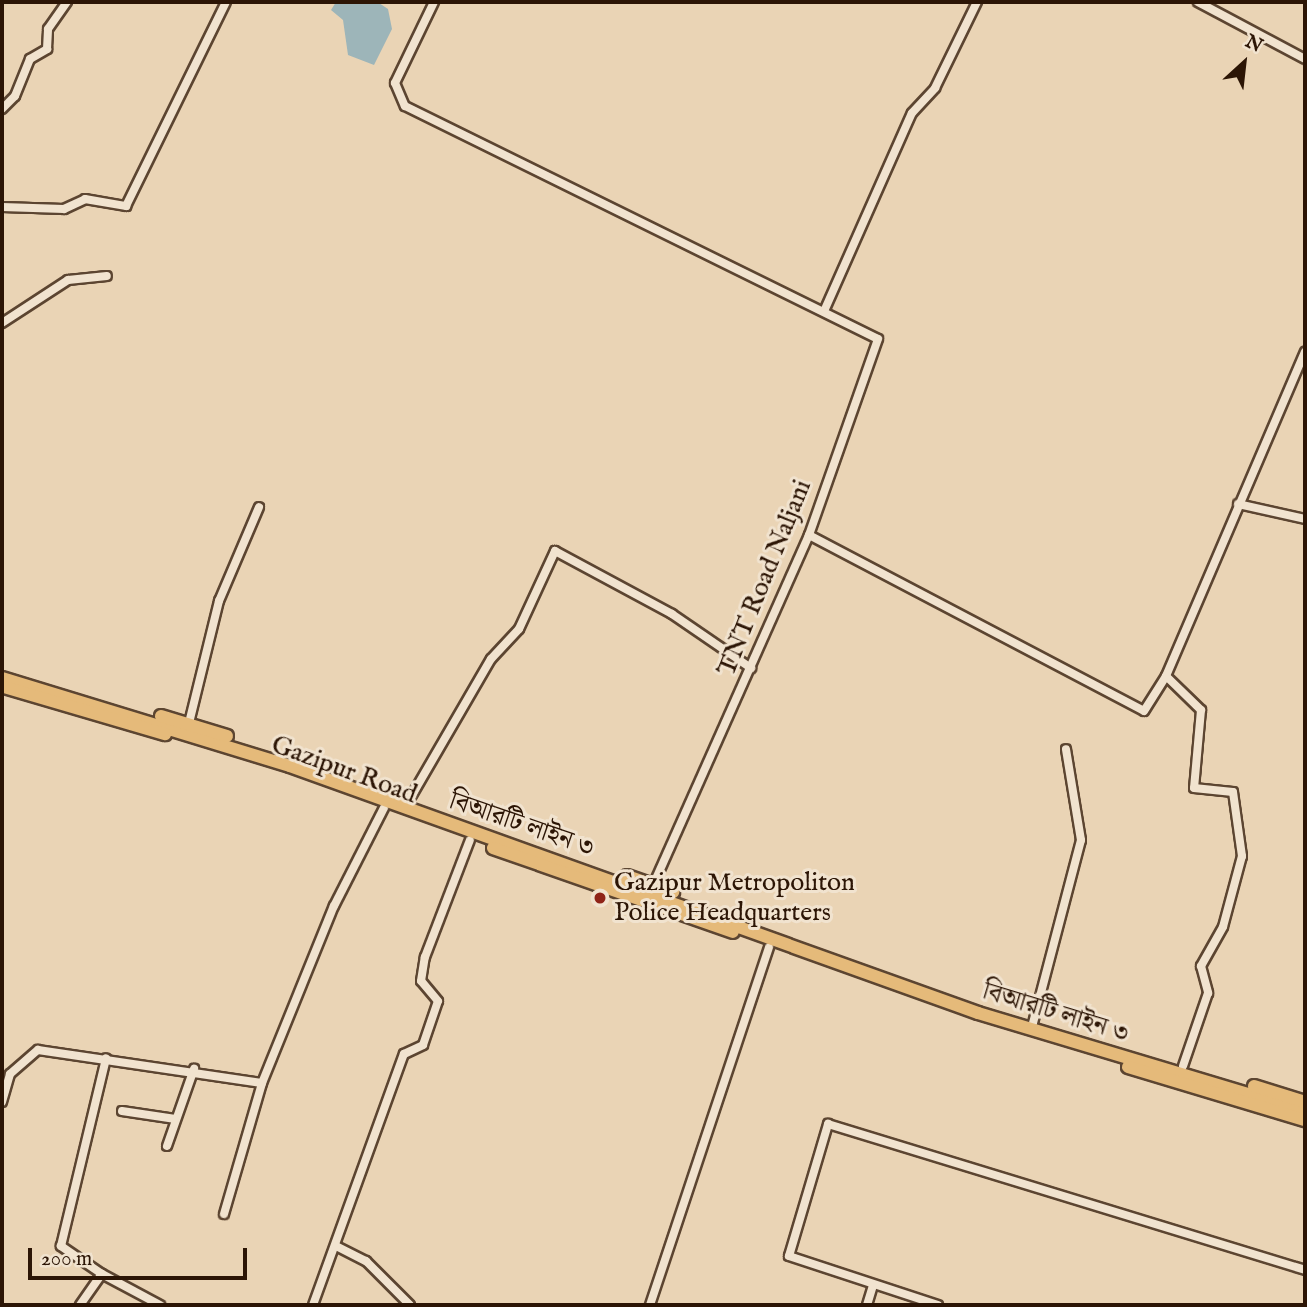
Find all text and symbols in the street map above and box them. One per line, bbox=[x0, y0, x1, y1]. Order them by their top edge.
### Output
north arrow bbox=[1209, 28, 1279, 98]
text: N bbox=[1241, 30, 1266, 59]
street label: TNT Road Naljani bbox=[711, 475, 819, 681]
street label: Gazipur Road bbox=[267, 729, 421, 811]
street label: বিআরটি লাইন ৩ bbox=[445, 786, 599, 864]
place label: Gazipur Metropoliton Police Headquarters bbox=[614, 867, 855, 928]
marker: Gazipur Metropoliton Police Headquarters bbox=[592, 890, 608, 906]
street label: বিআরটি লাইন ৩ bbox=[979, 976, 1133, 1050]
scale bar bbox=[32, 1234, 250, 1278]
text: 200 m bbox=[41, 1246, 92, 1273]

